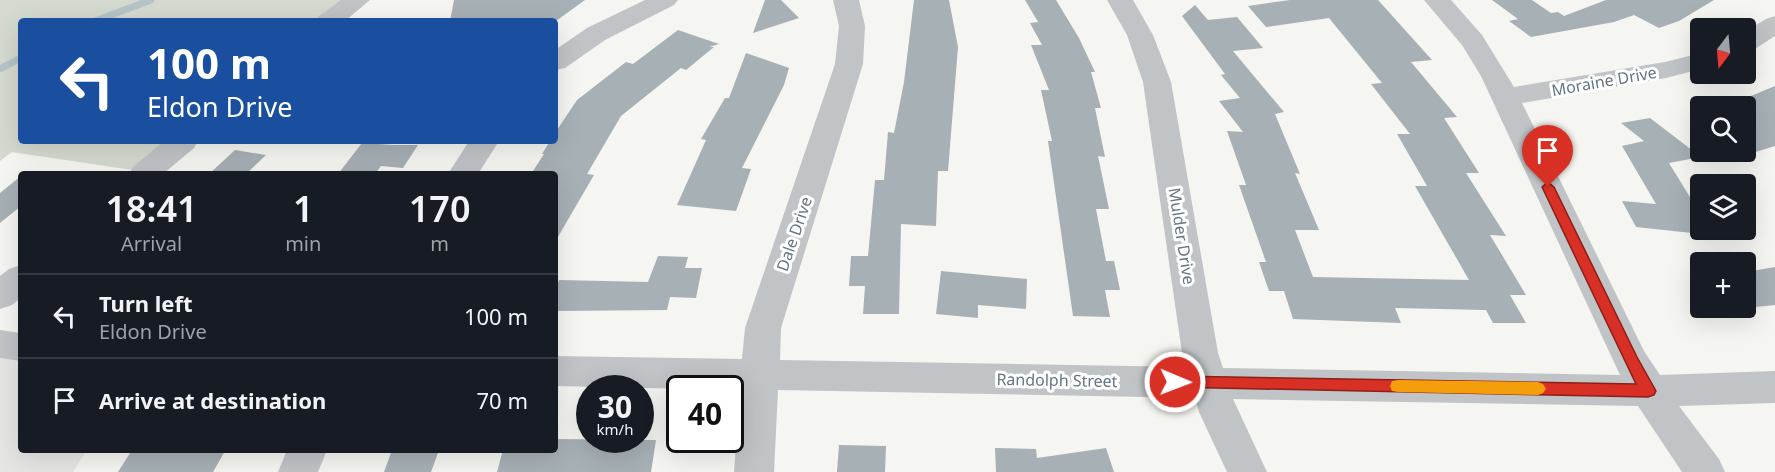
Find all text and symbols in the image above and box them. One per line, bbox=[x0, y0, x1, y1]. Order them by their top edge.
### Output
north arrow bbox=[1690, 18, 1756, 84]
map controls bbox=[1690, 18, 1756, 318]
text: 100 m bbox=[147, 34, 271, 91]
icon: left bbox=[48, 42, 126, 120]
street label: Moraine Drive bbox=[1550, 61, 1658, 101]
text: Eldon Drive bbox=[147, 88, 292, 125]
button: search bbox=[1690, 96, 1756, 162]
pin bbox=[1522, 125, 1573, 187]
icon: arrive bbox=[1531, 134, 1564, 167]
button: layers bbox=[1690, 174, 1756, 240]
text: 18:41 bbox=[105, 184, 198, 233]
text: 1 bbox=[293, 184, 314, 233]
text: 170 bbox=[409, 184, 471, 233]
street label: Mulder Drive bbox=[1163, 186, 1201, 286]
street label: Dale Drive bbox=[771, 194, 817, 274]
text: Arrival bbox=[121, 230, 182, 257]
text: min bbox=[285, 230, 321, 257]
text: m bbox=[430, 230, 449, 257]
button: + bbox=[1690, 252, 1756, 318]
text: Turn left bbox=[99, 288, 193, 318]
icon: left bbox=[48, 300, 81, 333]
text: 100 m bbox=[464, 301, 528, 331]
text: Eldon Drive bbox=[99, 318, 207, 345]
position arrow bbox=[1143, 350, 1207, 414]
street label: Randolph Street bbox=[996, 368, 1118, 392]
speed limit sign: 40 bbox=[666, 375, 744, 453]
icon: arrive bbox=[48, 384, 81, 417]
text: Arrive at destination bbox=[99, 385, 326, 415]
text: 70 m bbox=[477, 385, 528, 415]
text: 30 bbox=[598, 386, 632, 427]
text: km/h bbox=[597, 419, 633, 439]

